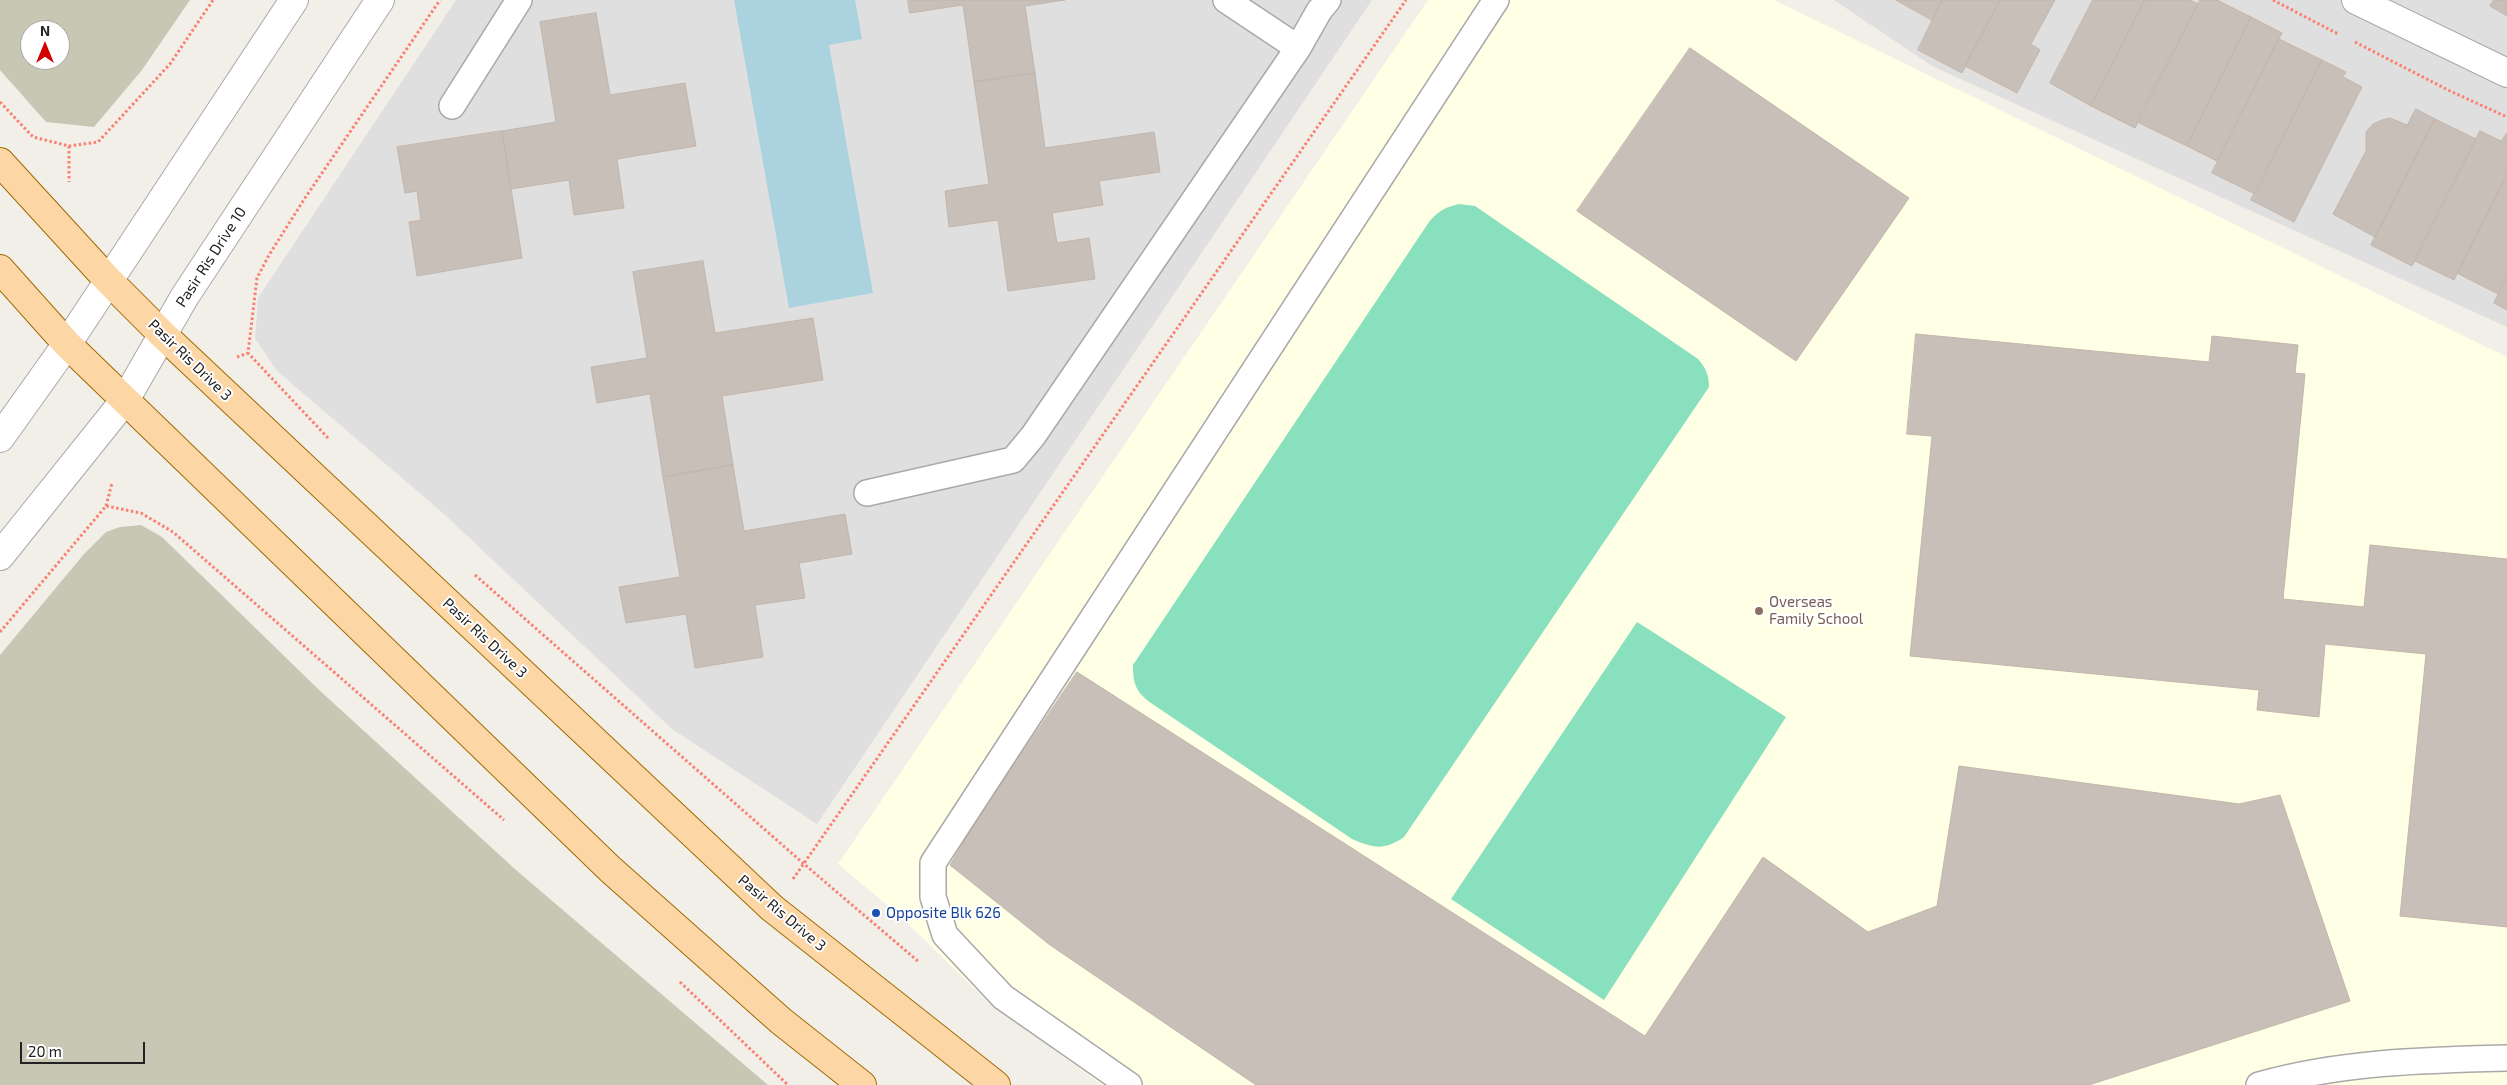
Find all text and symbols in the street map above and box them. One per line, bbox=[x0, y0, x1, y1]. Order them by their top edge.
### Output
north arrow bbox=[20, 20, 70, 70]
text: N bbox=[40, 22, 50, 39]
street label: Pasir Ris Drive 10 bbox=[172, 204, 250, 310]
street label: Pasir Ris Drive 3 bbox=[145, 316, 235, 404]
place label: Overseas Family School bbox=[1769, 593, 1863, 628]
street label: Pasir Ris Drive 3 bbox=[439, 594, 531, 682]
marker: Overseas Family School bbox=[1753, 605, 1765, 617]
street label: Pasir Ris Drive 3 bbox=[734, 871, 830, 955]
place label: Opposite Blk 626 bbox=[886, 904, 1001, 922]
marker: Opposite Blk 626 bbox=[870, 907, 882, 919]
scale bar bbox=[22, 1032, 148, 1064]
text: 20 m bbox=[28, 1042, 62, 1060]

